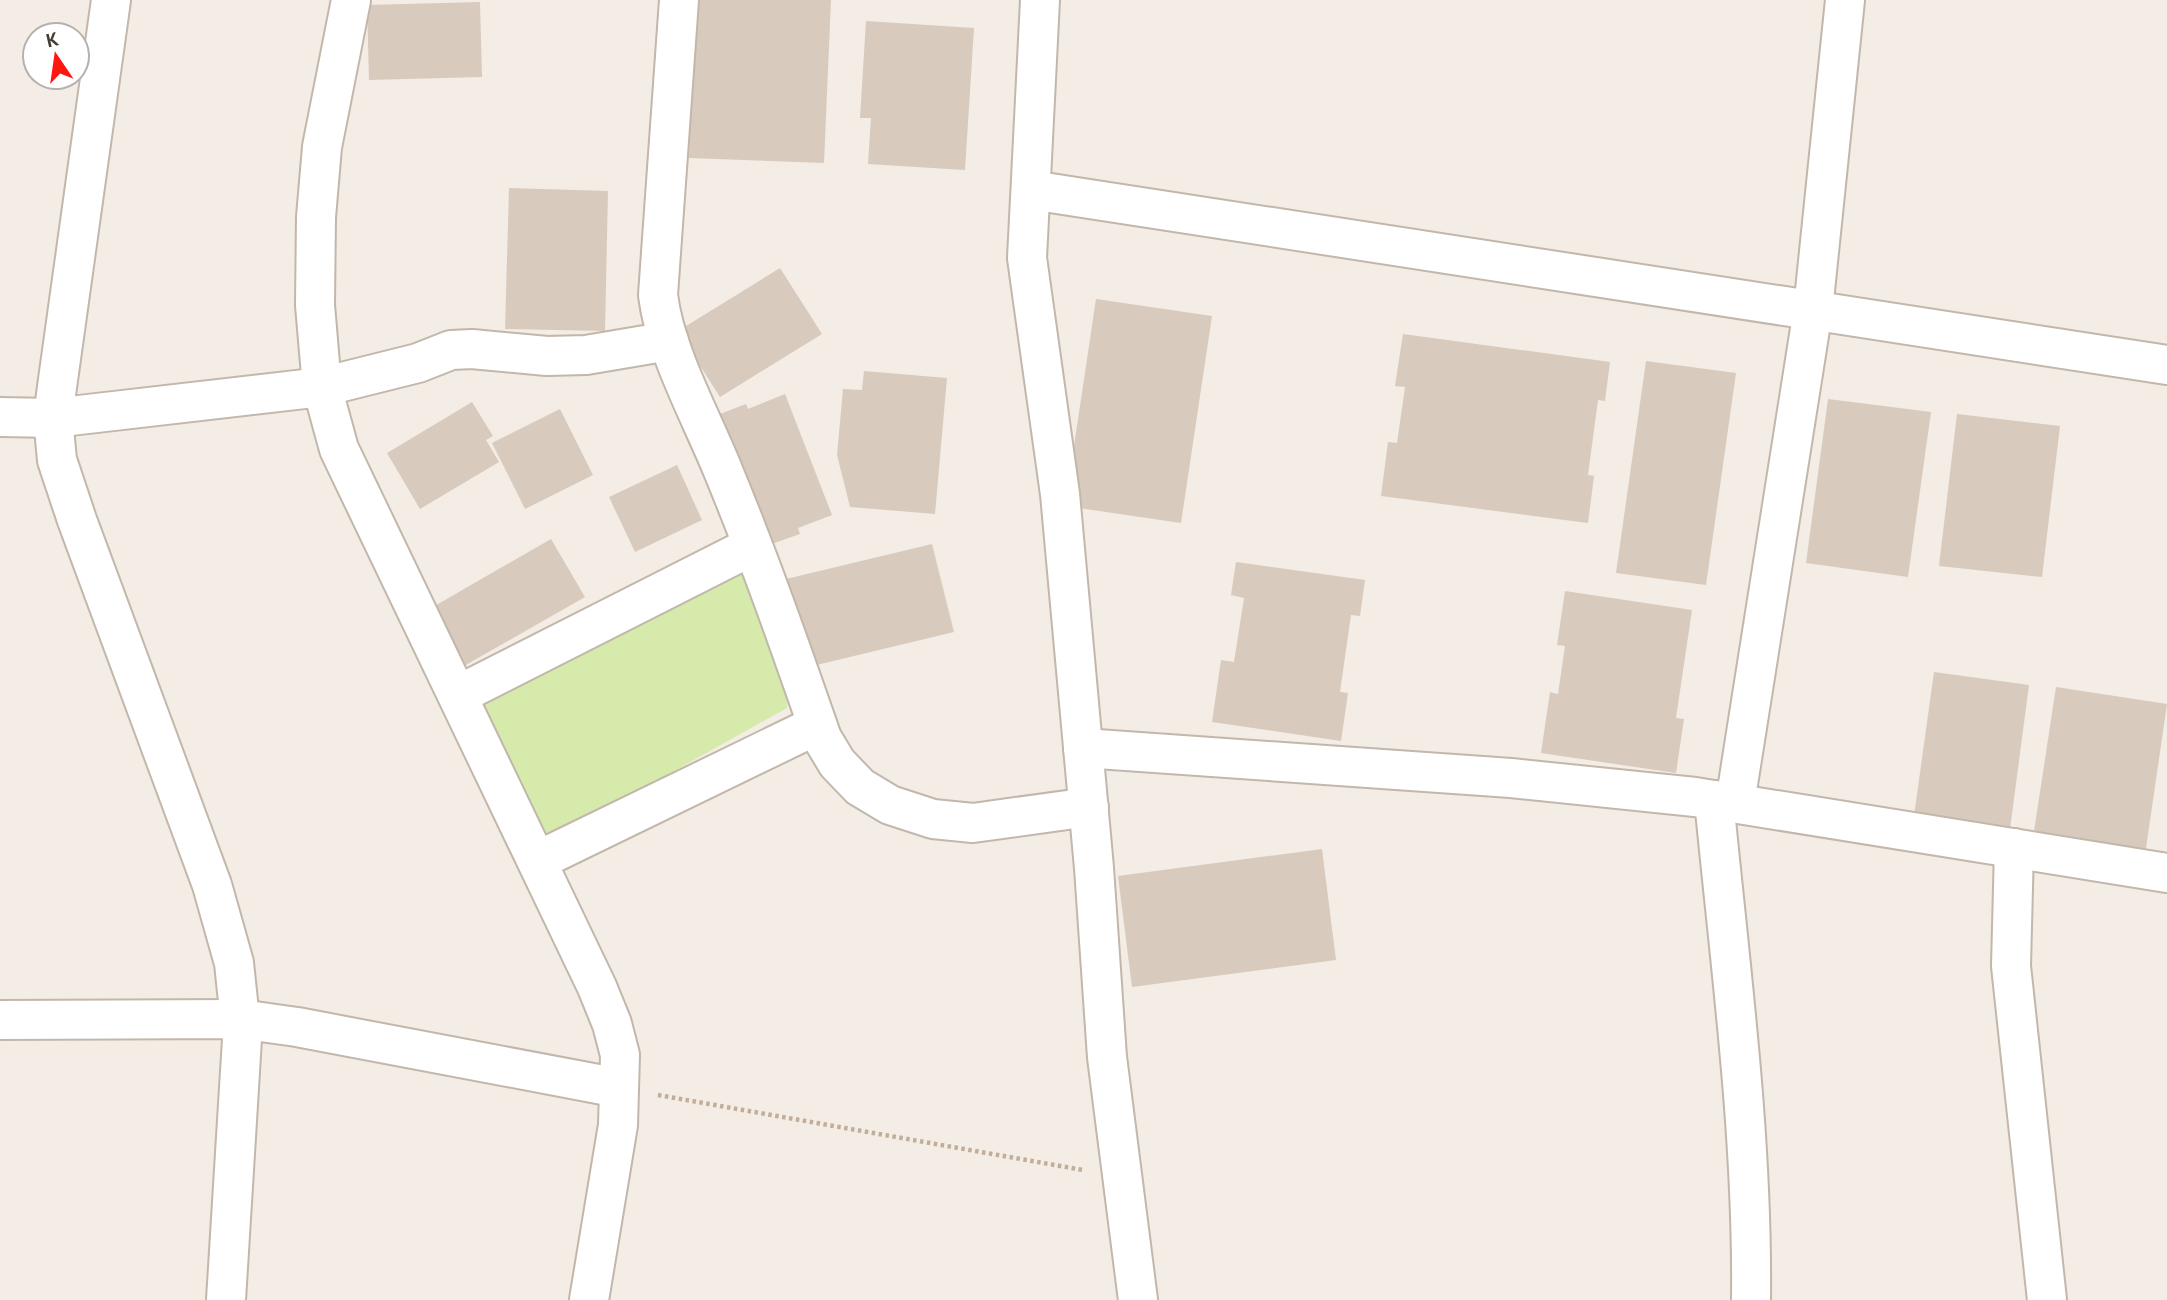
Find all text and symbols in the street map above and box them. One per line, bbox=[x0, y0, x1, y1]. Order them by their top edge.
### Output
north arrow bbox=[21, 21, 91, 91]
text: K bbox=[44, 26, 61, 52]

